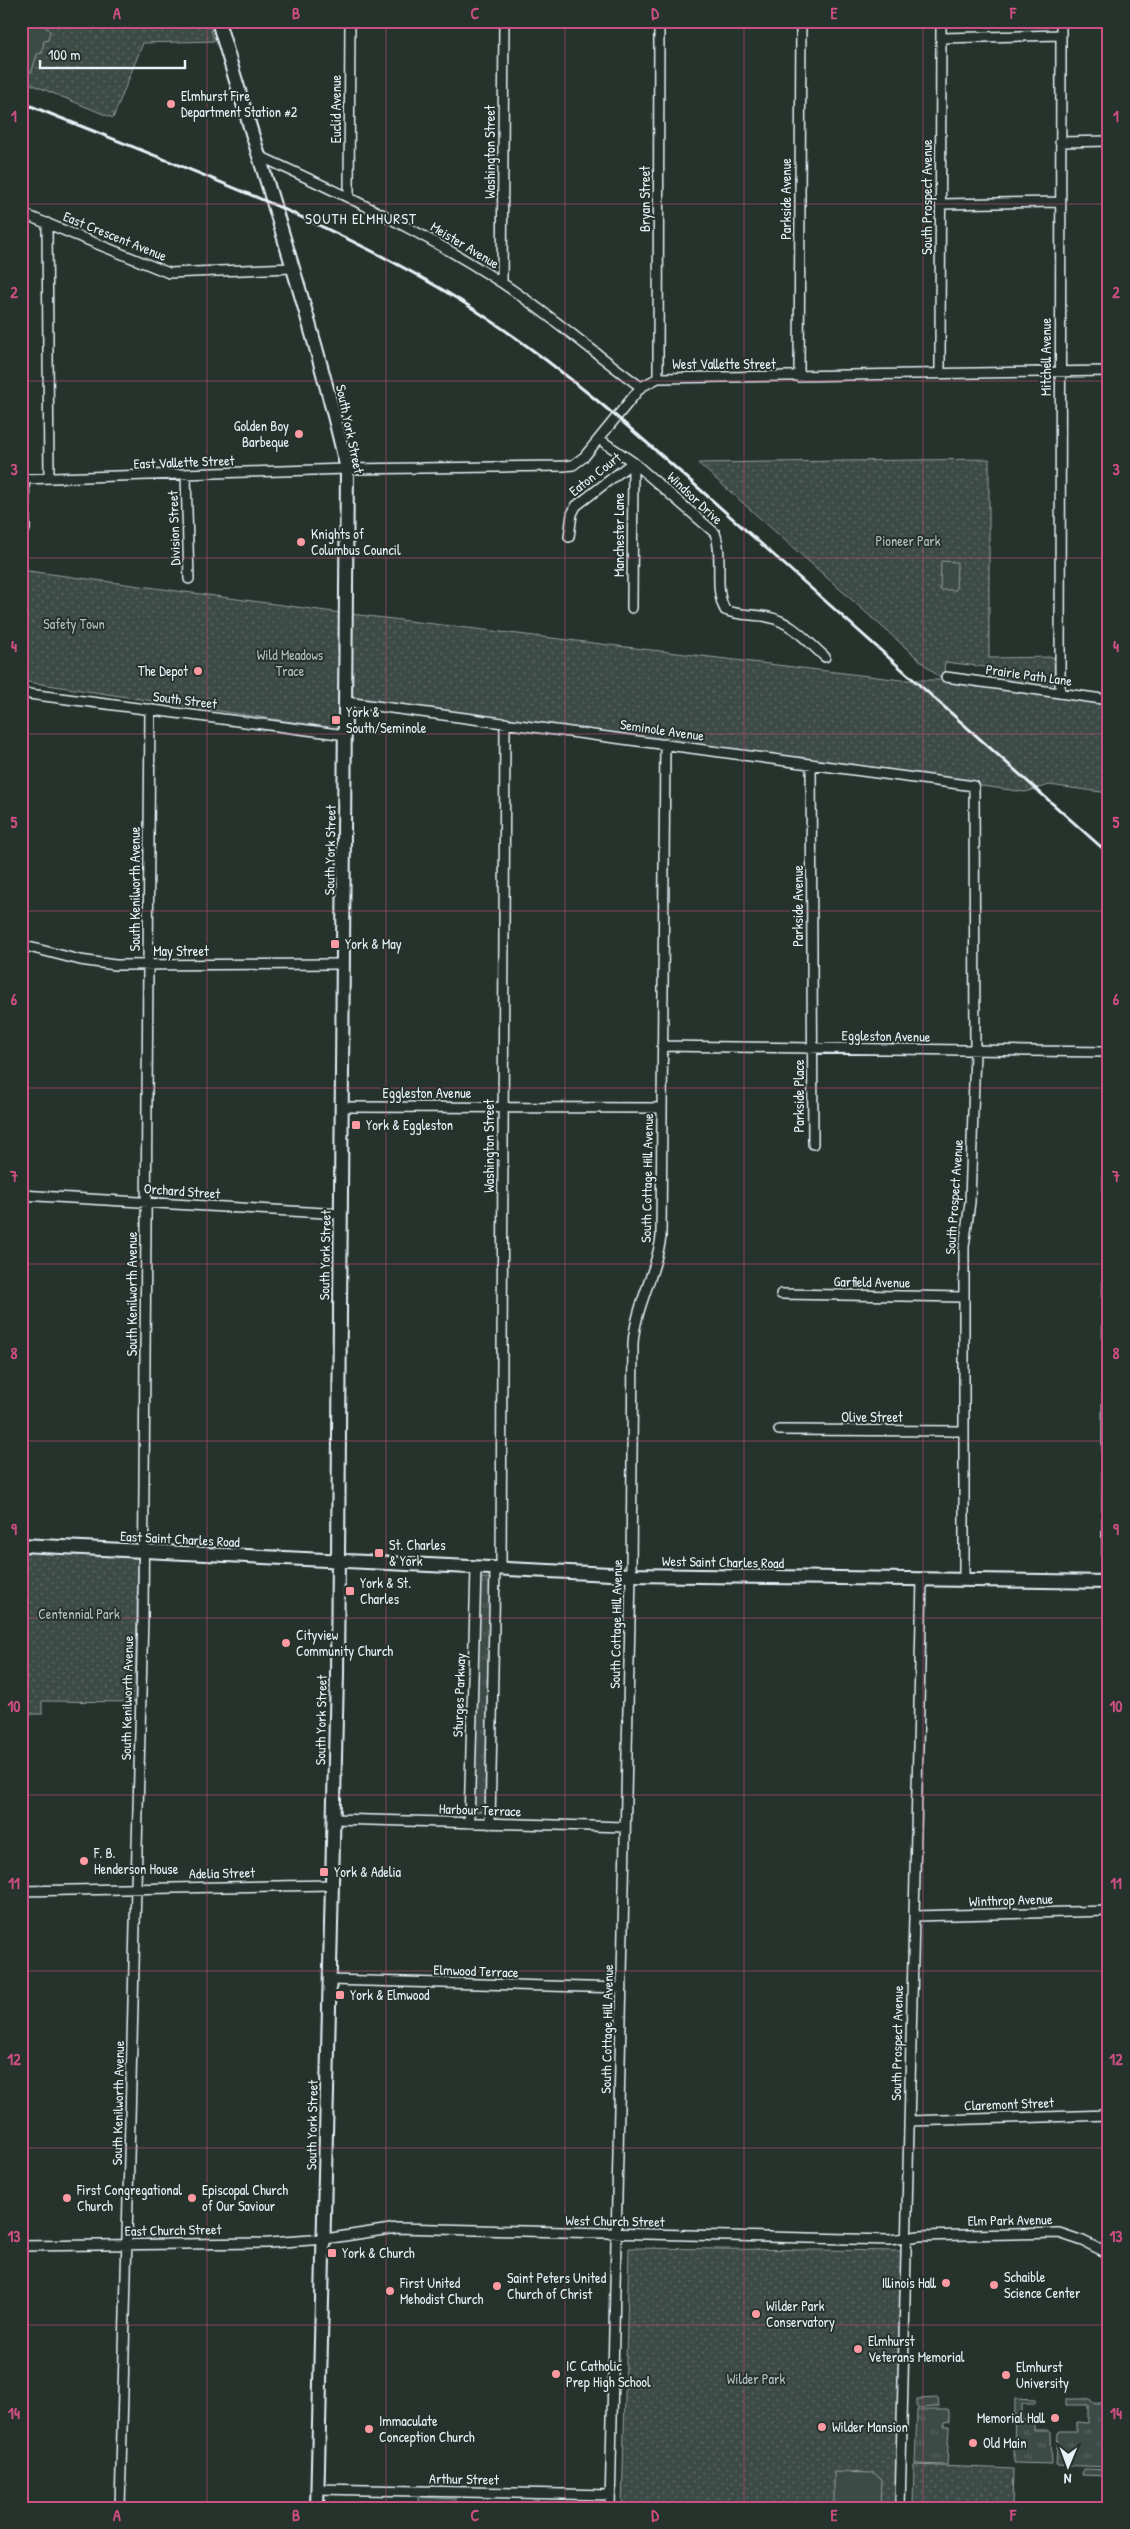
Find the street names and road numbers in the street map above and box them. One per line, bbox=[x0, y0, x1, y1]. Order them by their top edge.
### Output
street label: Euclid Avenue bbox=[326, 74, 345, 143]
street label: Washington Street bbox=[480, 105, 500, 199]
street label: South Prospect Avenue bbox=[917, 139, 937, 255]
street label: Parkside Avenue bbox=[776, 158, 795, 240]
street label: Bryan Street bbox=[635, 166, 655, 232]
street label: East Crescent Avenue bbox=[61, 206, 170, 265]
street label: Meister Avenue bbox=[427, 217, 503, 273]
street label: Mitchell Avenue bbox=[1036, 318, 1055, 396]
street label: West Vallette Street bbox=[672, 354, 776, 373]
street label: South York Street bbox=[332, 383, 369, 475]
street label: Eaton Court bbox=[565, 447, 625, 500]
street label: East Vallette Street bbox=[133, 450, 235, 473]
street label: Windsor Drive bbox=[663, 467, 728, 529]
street label: Division Street bbox=[163, 490, 184, 566]
street label: Manchester Lane bbox=[609, 493, 628, 577]
street label: Prairie Path Lane bbox=[985, 659, 1074, 690]
street label: South Street bbox=[152, 686, 218, 713]
street label: Seminole Avenue bbox=[619, 714, 706, 745]
street label: South York Street bbox=[319, 804, 340, 895]
street label: South Kenilworth Avenue bbox=[125, 826, 144, 951]
street label: Parkside Avenue bbox=[788, 865, 807, 947]
street label: May Street bbox=[153, 941, 209, 961]
street label: Eggleston Avenue bbox=[841, 1025, 931, 1047]
street label: Parkside Place bbox=[789, 1059, 808, 1133]
street label: Eggleston Avenue bbox=[383, 1083, 472, 1103]
street label: Washington Street bbox=[479, 1099, 499, 1193]
street label: South Cottage Hill Avenue bbox=[636, 1113, 658, 1243]
street label: South Prospect Avenue bbox=[940, 1138, 968, 1255]
street label: Orchard Street bbox=[143, 1178, 221, 1203]
street label: South York Street bbox=[314, 1209, 335, 1300]
street label: South Kenilworth Avenue bbox=[122, 1231, 141, 1356]
street label: Garfield Avenue bbox=[834, 1271, 911, 1292]
street label: Olive Street bbox=[841, 1407, 903, 1426]
street label: East Saint Charles Road bbox=[120, 1526, 241, 1551]
street label: West Saint Charles Road bbox=[662, 1551, 785, 1572]
street label: South Cottage Hill Avenue bbox=[605, 1559, 627, 1689]
street label: South Kenilworth Avenue bbox=[116, 1635, 137, 1760]
street label: Sturges Parkway bbox=[448, 1653, 470, 1737]
street label: South York Street bbox=[310, 1674, 331, 1765]
street label: Harbour Terrace bbox=[438, 1799, 522, 1820]
street label: Adelia Street bbox=[189, 1862, 255, 1883]
street label: Winthrop Avenue bbox=[968, 1889, 1054, 1911]
street label: Elmwood Terrace bbox=[433, 1960, 519, 1981]
street label: South Cottage Hill Avenue bbox=[596, 1964, 618, 2094]
street label: South Prospect Avenue bbox=[886, 1985, 908, 2101]
street label: South Kenilworth Avenue bbox=[107, 2040, 128, 2165]
street label: South York Street bbox=[301, 2079, 322, 2170]
street label: Claremont Street bbox=[964, 2092, 1054, 2115]
street label: Elm Park Avenue bbox=[967, 2209, 1053, 2230]
street label: West Church Street bbox=[565, 2210, 665, 2231]
street label: East Church Street bbox=[124, 2219, 222, 2240]
street label: Arthur Street bbox=[429, 2468, 499, 2489]

